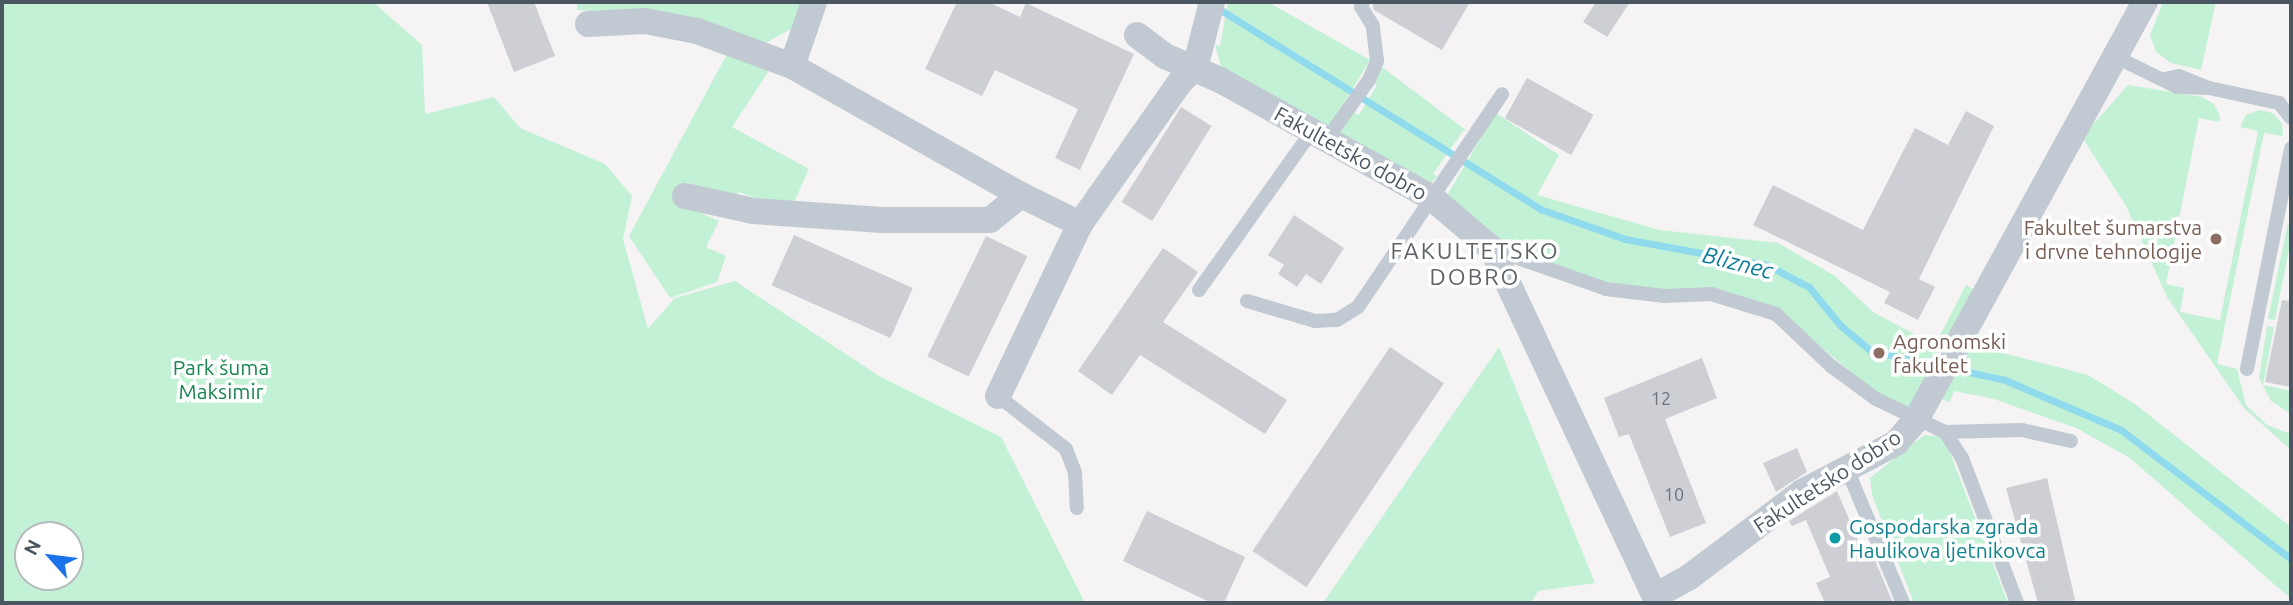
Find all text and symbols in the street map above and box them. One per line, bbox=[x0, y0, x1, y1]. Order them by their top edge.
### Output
street label: Fakultetsko dobro bbox=[1270, 101, 1432, 205]
place label: Fakultet šumarstva i drvne tehnologije bbox=[2024, 214, 2202, 264]
marker: Fakultet šumarstva i drvne tehnologije bbox=[2208, 231, 2224, 247]
district label: FAKULTETSKO DOBRO bbox=[1392, 237, 1558, 291]
water label: Bliznec bbox=[1700, 241, 1776, 285]
place label: Agronomski fakultet bbox=[1893, 328, 2006, 378]
marker: Agronomski fakultet bbox=[1871, 345, 1887, 361]
park label: Park šuma Maksimir bbox=[173, 354, 269, 404]
house number: 12 bbox=[1651, 387, 1671, 409]
street label: Fakultetsko dobro bbox=[1749, 424, 1905, 538]
house number: 10 bbox=[1664, 483, 1684, 505]
place label: Gospodarska zgrada Haulikova ljetnikovca bbox=[1849, 513, 2046, 563]
north arrow bbox=[14, 521, 84, 591]
marker: Gospodarska zgrada Haulikova ljetnikovca bbox=[1827, 530, 1843, 546]
text: N bbox=[19, 536, 45, 559]

